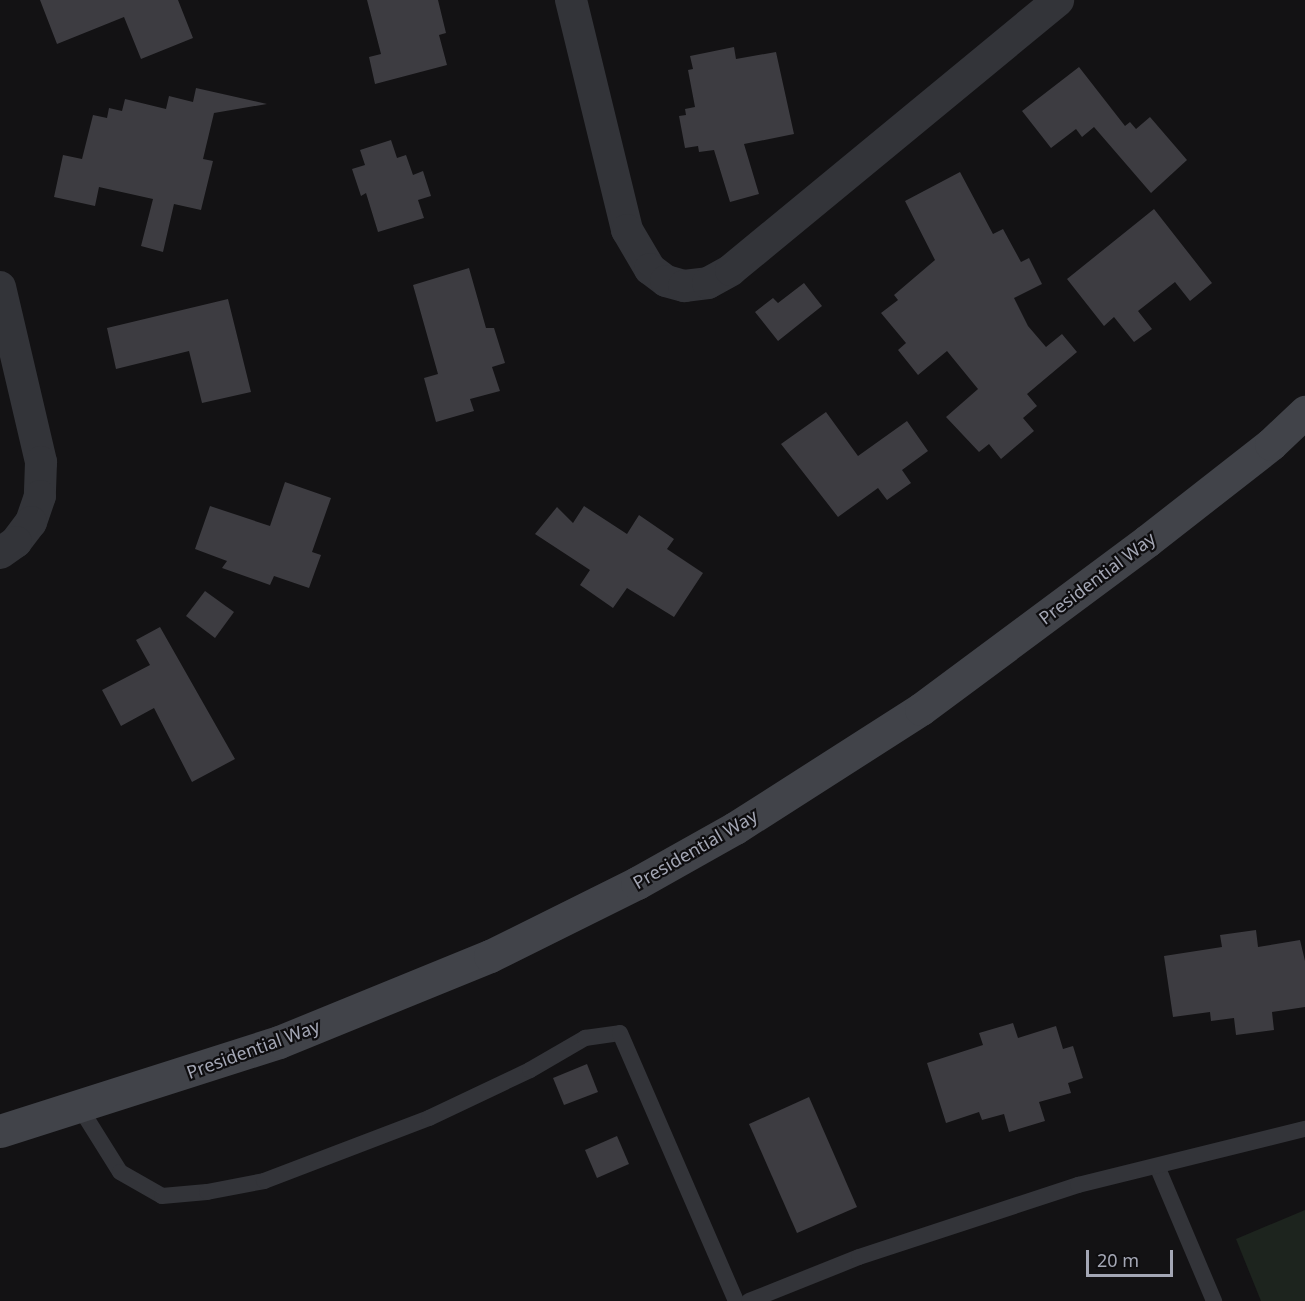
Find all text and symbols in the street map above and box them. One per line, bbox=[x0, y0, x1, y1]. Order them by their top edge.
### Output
street label: Presidential Way bbox=[1035, 527, 1159, 629]
street label: Presidential Way bbox=[629, 805, 761, 893]
street label: Presidential Way bbox=[184, 1015, 322, 1083]
scale bar bbox=[1089, 1238, 1176, 1276]
text: 20 m bbox=[1097, 1248, 1139, 1272]

